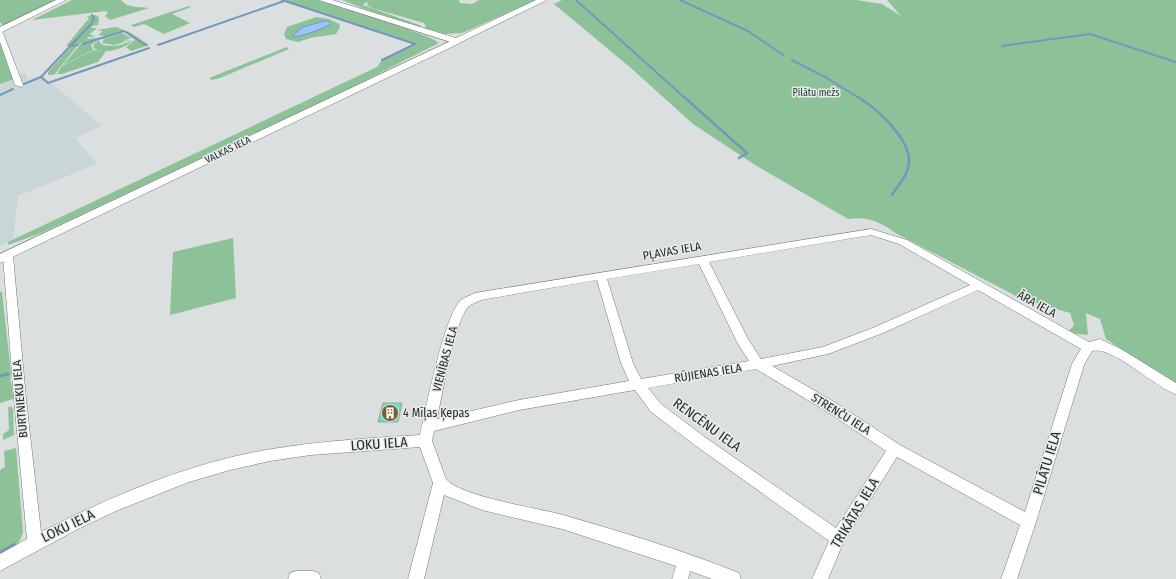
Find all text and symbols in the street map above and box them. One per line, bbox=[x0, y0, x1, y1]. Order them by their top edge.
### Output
park label: Pilātu mežs bbox=[793, 87, 839, 99]
street label: VALKAS IELA bbox=[203, 133, 254, 166]
street label: PĻAVAS IELA bbox=[642, 239, 703, 264]
street label: ĀRA IELA bbox=[1015, 288, 1060, 321]
street label: VIENĪBAS IELA bbox=[430, 324, 461, 393]
street label: BURTNIEKU IELA bbox=[10, 359, 30, 439]
street label: RŪJIENAS IELA bbox=[673, 361, 743, 385]
street label: STRENČU IELA bbox=[809, 389, 874, 438]
street label: RENCĒNU IELA bbox=[670, 395, 745, 456]
building icon: 4 Mīļas Ķepas bbox=[380, 403, 400, 423]
place label: 4 Mīļas Ķepas bbox=[403, 406, 469, 421]
street label: PILĀTU IELA bbox=[1029, 429, 1065, 497]
street label: LOKU IELA bbox=[350, 433, 409, 454]
street label: TRIKĀTAS IELA bbox=[827, 474, 883, 551]
street label: LOKU IELA bbox=[39, 506, 98, 546]

